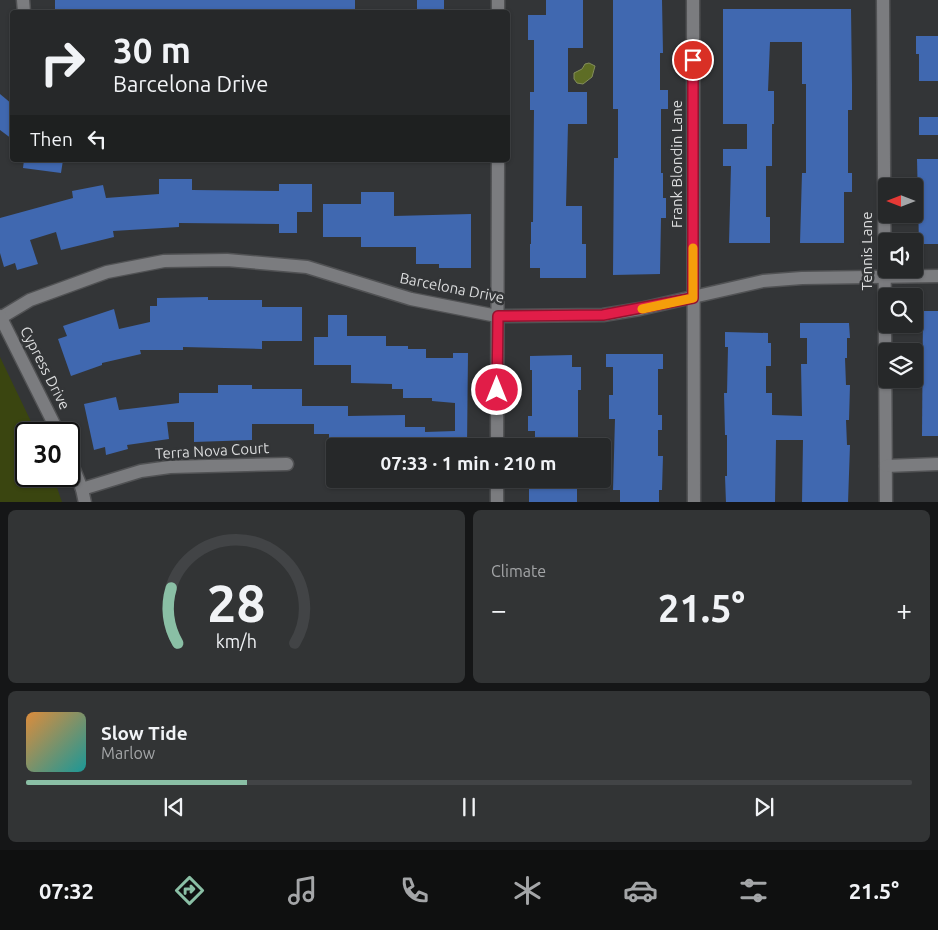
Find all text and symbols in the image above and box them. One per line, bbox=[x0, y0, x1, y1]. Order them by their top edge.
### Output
icon: right bbox=[30, 30, 95, 95]
text: 30 m bbox=[113, 30, 191, 70]
pin bbox=[672, 39, 714, 81]
icon: arrive bbox=[679, 46, 707, 74]
text: Barcelona Drive bbox=[113, 71, 268, 96]
street label: Frank Blondin Lane bbox=[668, 100, 685, 228]
icon: left bbox=[83, 125, 111, 153]
text: Then bbox=[30, 128, 73, 150]
north arrow bbox=[878, 178, 922, 222]
map controls bbox=[878, 178, 923, 388]
street label: Tennis Lane bbox=[858, 212, 875, 290]
button: sound bbox=[878, 233, 923, 278]
street label: Barcelona Drive bbox=[398, 269, 506, 306]
button: search bbox=[878, 288, 923, 333]
street label: Cypress Drive bbox=[17, 323, 74, 412]
button: layers bbox=[878, 343, 923, 388]
position arrow bbox=[470, 363, 522, 415]
speed limit sign: 30 bbox=[15, 422, 80, 487]
street label: Terra Nova Court bbox=[154, 439, 270, 462]
text: 07:33 · 1 min · 210 m bbox=[381, 452, 556, 474]
text: Climate bbox=[491, 562, 546, 580]
text: 28 bbox=[207, 574, 266, 632]
text: 21.5° bbox=[658, 587, 745, 629]
text: − bbox=[491, 594, 507, 625]
text: + bbox=[896, 594, 912, 625]
text: km/h bbox=[216, 631, 257, 651]
text: Slow Tide bbox=[101, 722, 188, 744]
text: Marlow bbox=[101, 744, 155, 762]
icon: previous bbox=[160, 793, 188, 821]
icon: pause bbox=[455, 793, 483, 821]
icon: next bbox=[750, 793, 778, 821]
icon: directions bbox=[172, 873, 207, 908]
icon: music bbox=[285, 873, 320, 908]
icon: phone bbox=[397, 873, 432, 908]
icon: climate bbox=[510, 873, 545, 908]
icon: car bbox=[623, 873, 658, 908]
icon: filters bbox=[736, 873, 771, 908]
text: 07:32 bbox=[39, 878, 94, 903]
text: 21.5° bbox=[849, 878, 899, 903]

